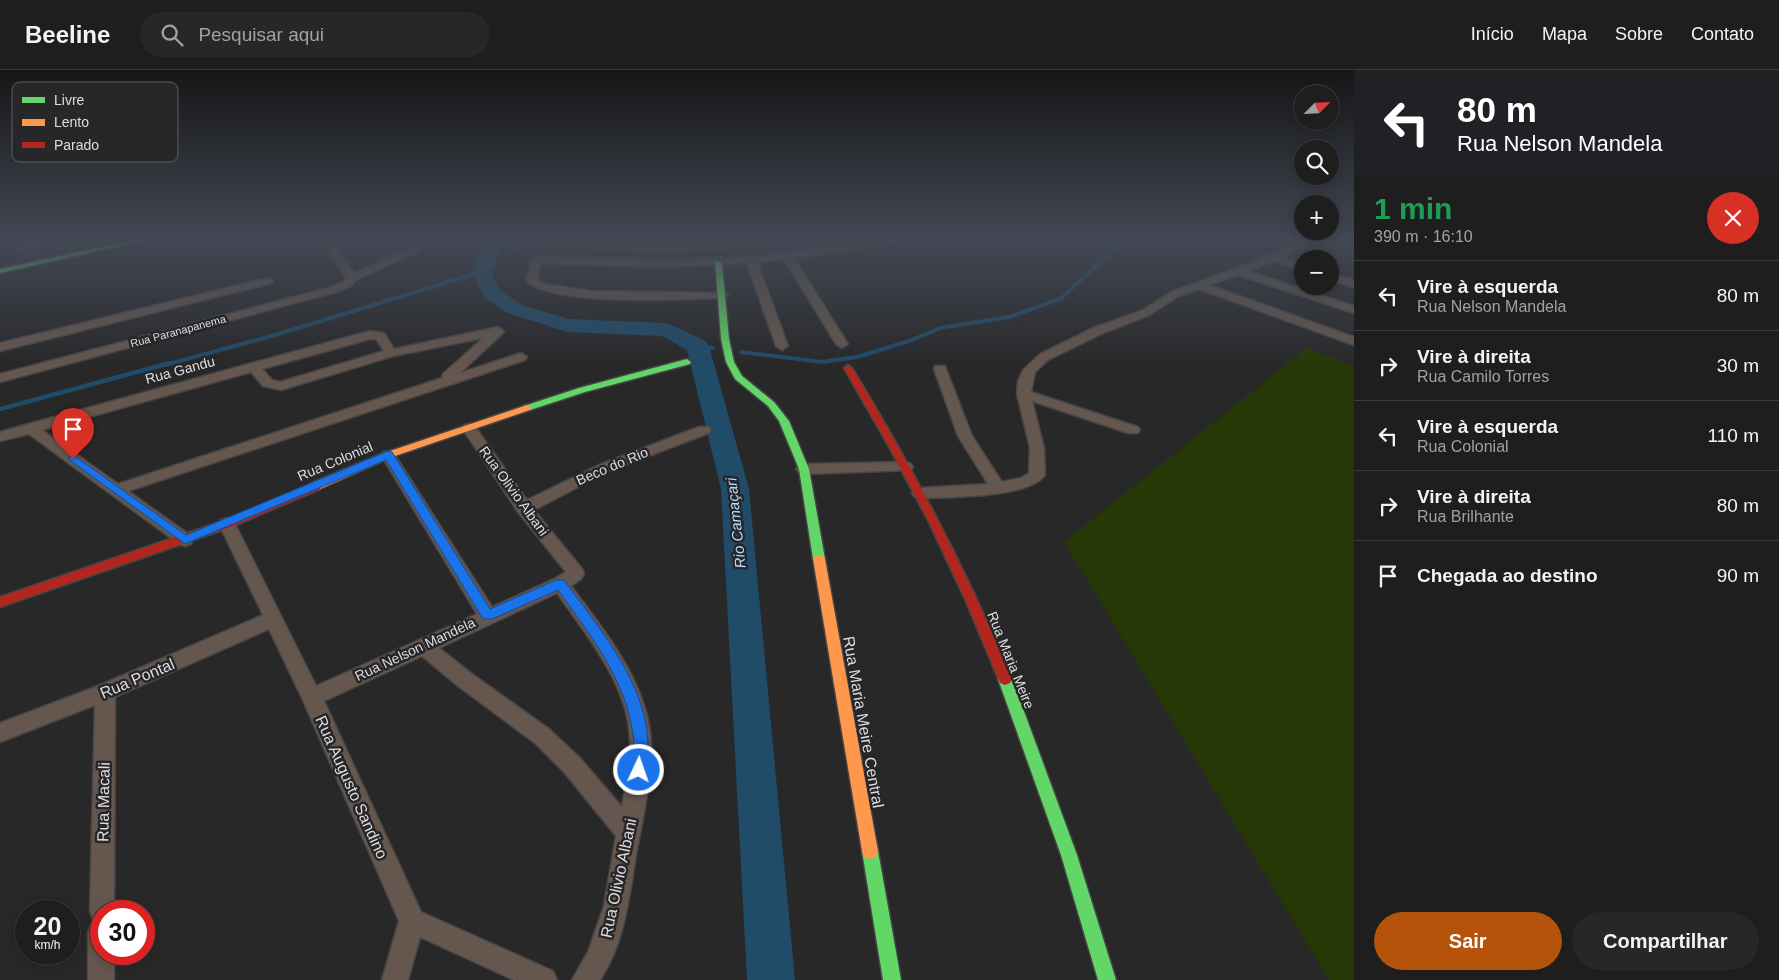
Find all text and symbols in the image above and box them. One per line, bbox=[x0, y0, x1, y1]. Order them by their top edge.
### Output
search box bbox=[140, 12, 490, 57]
text: Beeline bbox=[25, 21, 110, 48]
icon: search bbox=[158, 21, 186, 49]
text: Pesquisar aqui bbox=[198, 24, 324, 45]
text: Início bbox=[1471, 24, 1514, 44]
text: Mapa bbox=[1542, 24, 1587, 44]
text: Sobre bbox=[1615, 24, 1663, 44]
text: Contato bbox=[1691, 24, 1754, 44]
legend bbox=[12, 82, 178, 162]
north arrow bbox=[1294, 85, 1339, 130]
map controls bbox=[1294, 85, 1339, 295]
icon: left bbox=[1374, 90, 1439, 155]
text: 80 m bbox=[1457, 90, 1537, 129]
text: Livre bbox=[54, 92, 85, 108]
text: Lento bbox=[54, 114, 89, 130]
text: Rua Nelson Mandela bbox=[1457, 131, 1662, 156]
text: Parado bbox=[54, 137, 99, 153]
button: search bbox=[1294, 140, 1339, 185]
text: 1 min bbox=[1374, 192, 1452, 225]
button: close bbox=[1707, 192, 1759, 244]
button: + bbox=[1294, 195, 1339, 240]
text: 390 m · 16:10 bbox=[1374, 228, 1473, 245]
button: − bbox=[1294, 250, 1339, 295]
text: Vire à esquerda bbox=[1417, 276, 1558, 297]
icon: left bbox=[1374, 282, 1402, 310]
text: 80 m bbox=[1717, 285, 1759, 306]
text: Rua Nelson Mandela bbox=[1417, 298, 1566, 315]
street label: Rua Paranapanema bbox=[129, 312, 228, 350]
text: Vire à direita bbox=[1417, 346, 1531, 367]
icon: right bbox=[1374, 352, 1402, 380]
street label: Rua Gandu bbox=[143, 353, 217, 387]
text: 30 m bbox=[1717, 355, 1759, 376]
text: Rua Camilo Torres bbox=[1417, 368, 1549, 385]
pin bbox=[52, 408, 94, 459]
icon: arrive bbox=[59, 415, 87, 443]
text: Vire à esquerda bbox=[1417, 416, 1558, 437]
icon: left bbox=[1374, 422, 1402, 450]
text: 110 m bbox=[1708, 425, 1759, 446]
street label: Rua Colonial bbox=[295, 438, 375, 484]
text: Rua Colonial bbox=[1417, 438, 1509, 455]
street label: Rua Olivio Albani bbox=[476, 443, 552, 539]
street label: Beco do Rio bbox=[574, 444, 650, 488]
water label: Rio Camaçari bbox=[722, 476, 749, 569]
text: Vire à direita bbox=[1417, 486, 1531, 507]
icon: right bbox=[1374, 492, 1402, 520]
text: 80 m bbox=[1717, 495, 1759, 516]
text: Rua Brilhante bbox=[1417, 508, 1514, 525]
icon: arrive bbox=[1374, 562, 1402, 590]
text: Chegada ao destino bbox=[1417, 565, 1598, 586]
text: 90 m bbox=[1717, 565, 1759, 586]
street label: Rua Maria Meire bbox=[984, 609, 1038, 711]
street label: Rua Nelson Mandela bbox=[352, 614, 478, 684]
street label: Rua Maria Meire Central bbox=[840, 635, 887, 809]
street label: Rua Pontal bbox=[97, 655, 177, 702]
street label: Rua Augusto Sandino bbox=[312, 713, 391, 861]
position arrow bbox=[612, 743, 664, 795]
street label: Rua Macali bbox=[94, 762, 113, 842]
street label: Rua Olivio Albani bbox=[598, 817, 639, 939]
speed limit sign: 30 bbox=[90, 900, 155, 965]
text: 20 bbox=[34, 912, 61, 940]
button: Sair bbox=[1374, 912, 1562, 970]
button: Compartilhar bbox=[1572, 912, 1759, 970]
text: km/h bbox=[34, 938, 61, 952]

